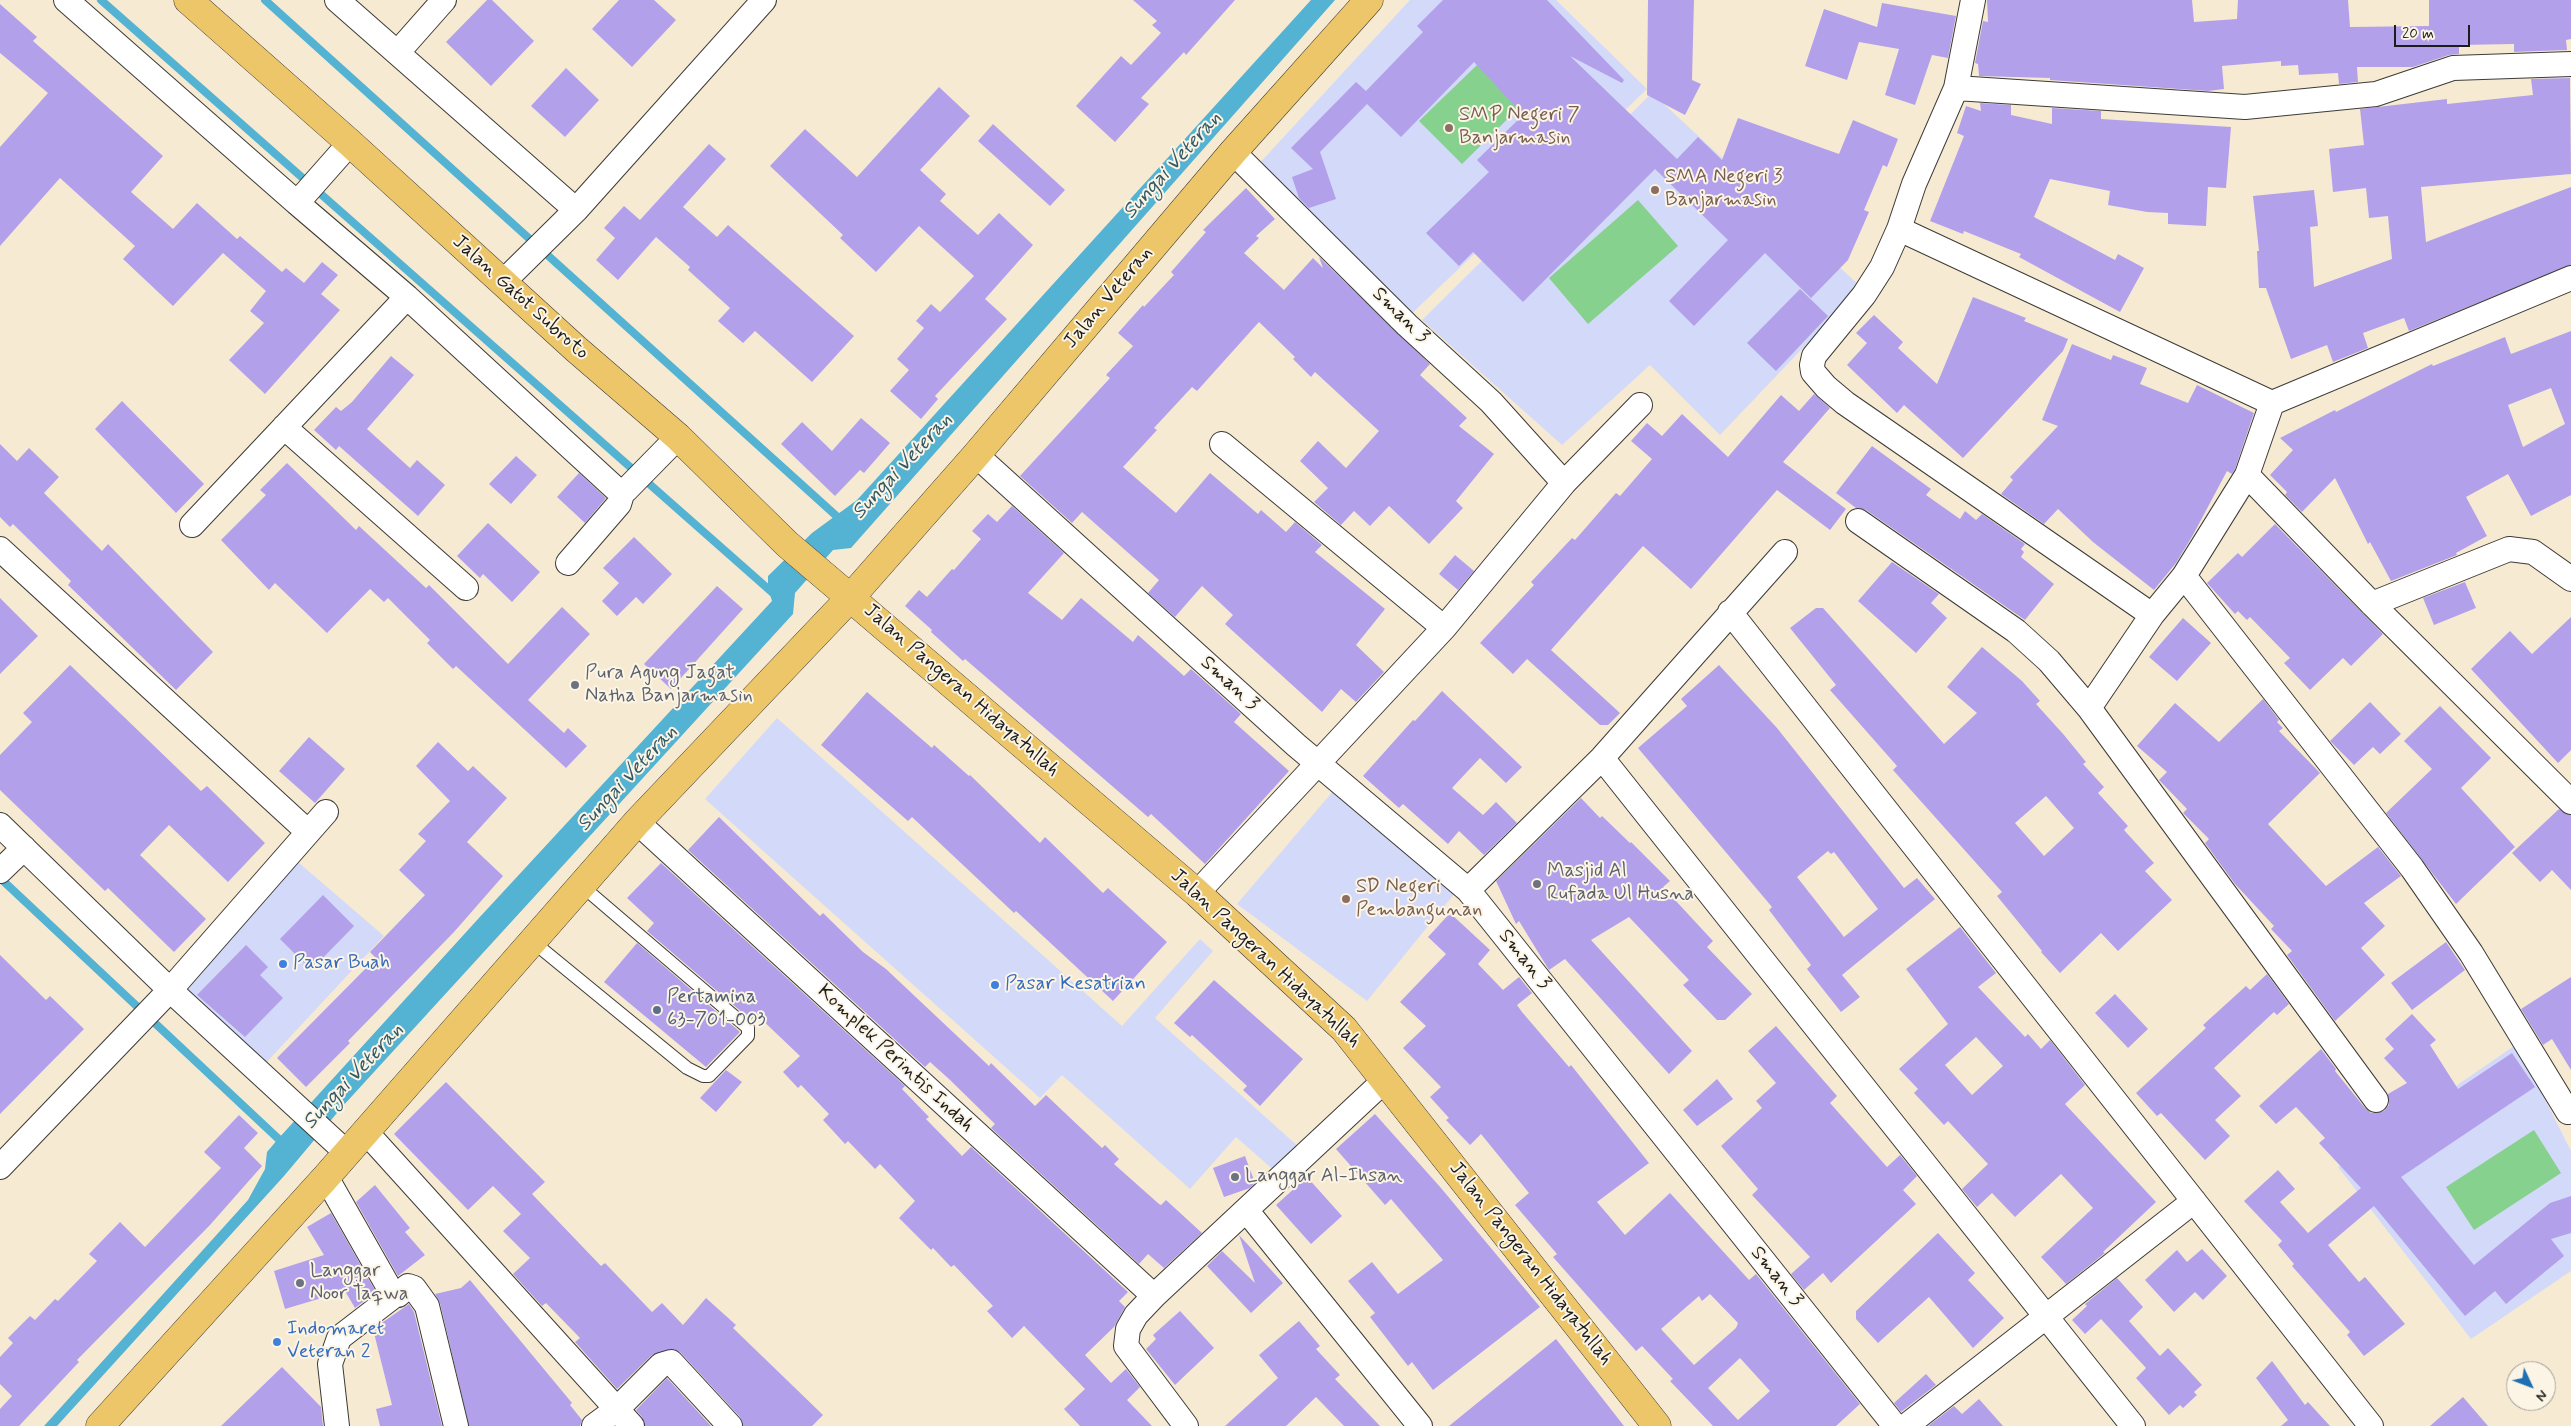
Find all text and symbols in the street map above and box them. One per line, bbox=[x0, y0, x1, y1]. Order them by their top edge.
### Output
scale bar bbox=[2396, 15, 2472, 47]
text: 20 m bbox=[2402, 24, 2434, 44]
place label: SMP Negeri 7 Banjarmasin bbox=[1459, 104, 1580, 151]
water label: Sungai Veteran bbox=[1118, 107, 1228, 225]
marker: SMP Negeri 7 Banjarmasin bbox=[1443, 122, 1455, 134]
place label: SMA Negeri 3 Banjarmasin bbox=[1665, 166, 1783, 213]
marker: SMA Negeri 3 Banjarmasin bbox=[1649, 184, 1661, 196]
street label: Jalan Gatot Subroto bbox=[447, 230, 593, 366]
street label: Jalan Veteran bbox=[1059, 242, 1159, 354]
street label: Sman 3 bbox=[1366, 283, 1434, 349]
water label: Sungai Veteran bbox=[847, 409, 959, 525]
street label: Jalan Pangeran Hidayatullah bbox=[858, 599, 1064, 783]
street label: Sman 3 bbox=[1195, 651, 1263, 717]
place label: Pura Agung Jagat Natha Banjarmasin bbox=[585, 662, 753, 709]
marker: Pura Agung Jagat Natha Banjarmasin bbox=[569, 679, 581, 691]
water label: Sungai Veteran bbox=[572, 721, 684, 837]
place label: Masjid Al Rufada Ul Husna bbox=[1547, 860, 1694, 907]
street label: Jalan Pangeran Hidayatullah bbox=[1165, 864, 1365, 1054]
place label: SD Negeri Pembangunan bbox=[1356, 876, 1482, 923]
marker: Masjid Al Rufada Ul Husna bbox=[1531, 878, 1543, 890]
marker: SD Negeri Pembangunan bbox=[1340, 893, 1352, 905]
street label: Sman 3 bbox=[1492, 925, 1556, 995]
place label: Pasar Buah bbox=[293, 952, 390, 976]
marker: Pasar Buah bbox=[277, 958, 289, 970]
place label: Pasar Kesatrian bbox=[1005, 973, 1146, 997]
marker: Pasar Kesatrian bbox=[989, 979, 1001, 991]
street label: Komplek Perintis Indah bbox=[812, 980, 978, 1138]
place label: Pertamina 63-701-003 bbox=[667, 986, 766, 1033]
marker: Pertamina 63-701-003 bbox=[651, 1004, 663, 1016]
water label: Sungai Veteran bbox=[298, 1019, 410, 1135]
street label: Jalan Pangeran Hidayatullah bbox=[1443, 1157, 1617, 1371]
place label: Langgar Al-Ihsan bbox=[1245, 1165, 1402, 1189]
marker: Langgar Al-Ihsan bbox=[1229, 1171, 1241, 1183]
street label: Sman 3 bbox=[1744, 1242, 1808, 1312]
place label: Langgar Noor Taqwa bbox=[310, 1260, 409, 1307]
marker: Langgar Noor Taqwa bbox=[294, 1277, 306, 1289]
place label: Indomaret Veteran 2 bbox=[287, 1318, 384, 1365]
marker: Indomaret Veteran 2 bbox=[271, 1336, 283, 1348]
north arrow bbox=[2506, 1361, 2556, 1411]
text: N bbox=[2531, 1386, 2551, 1405]

